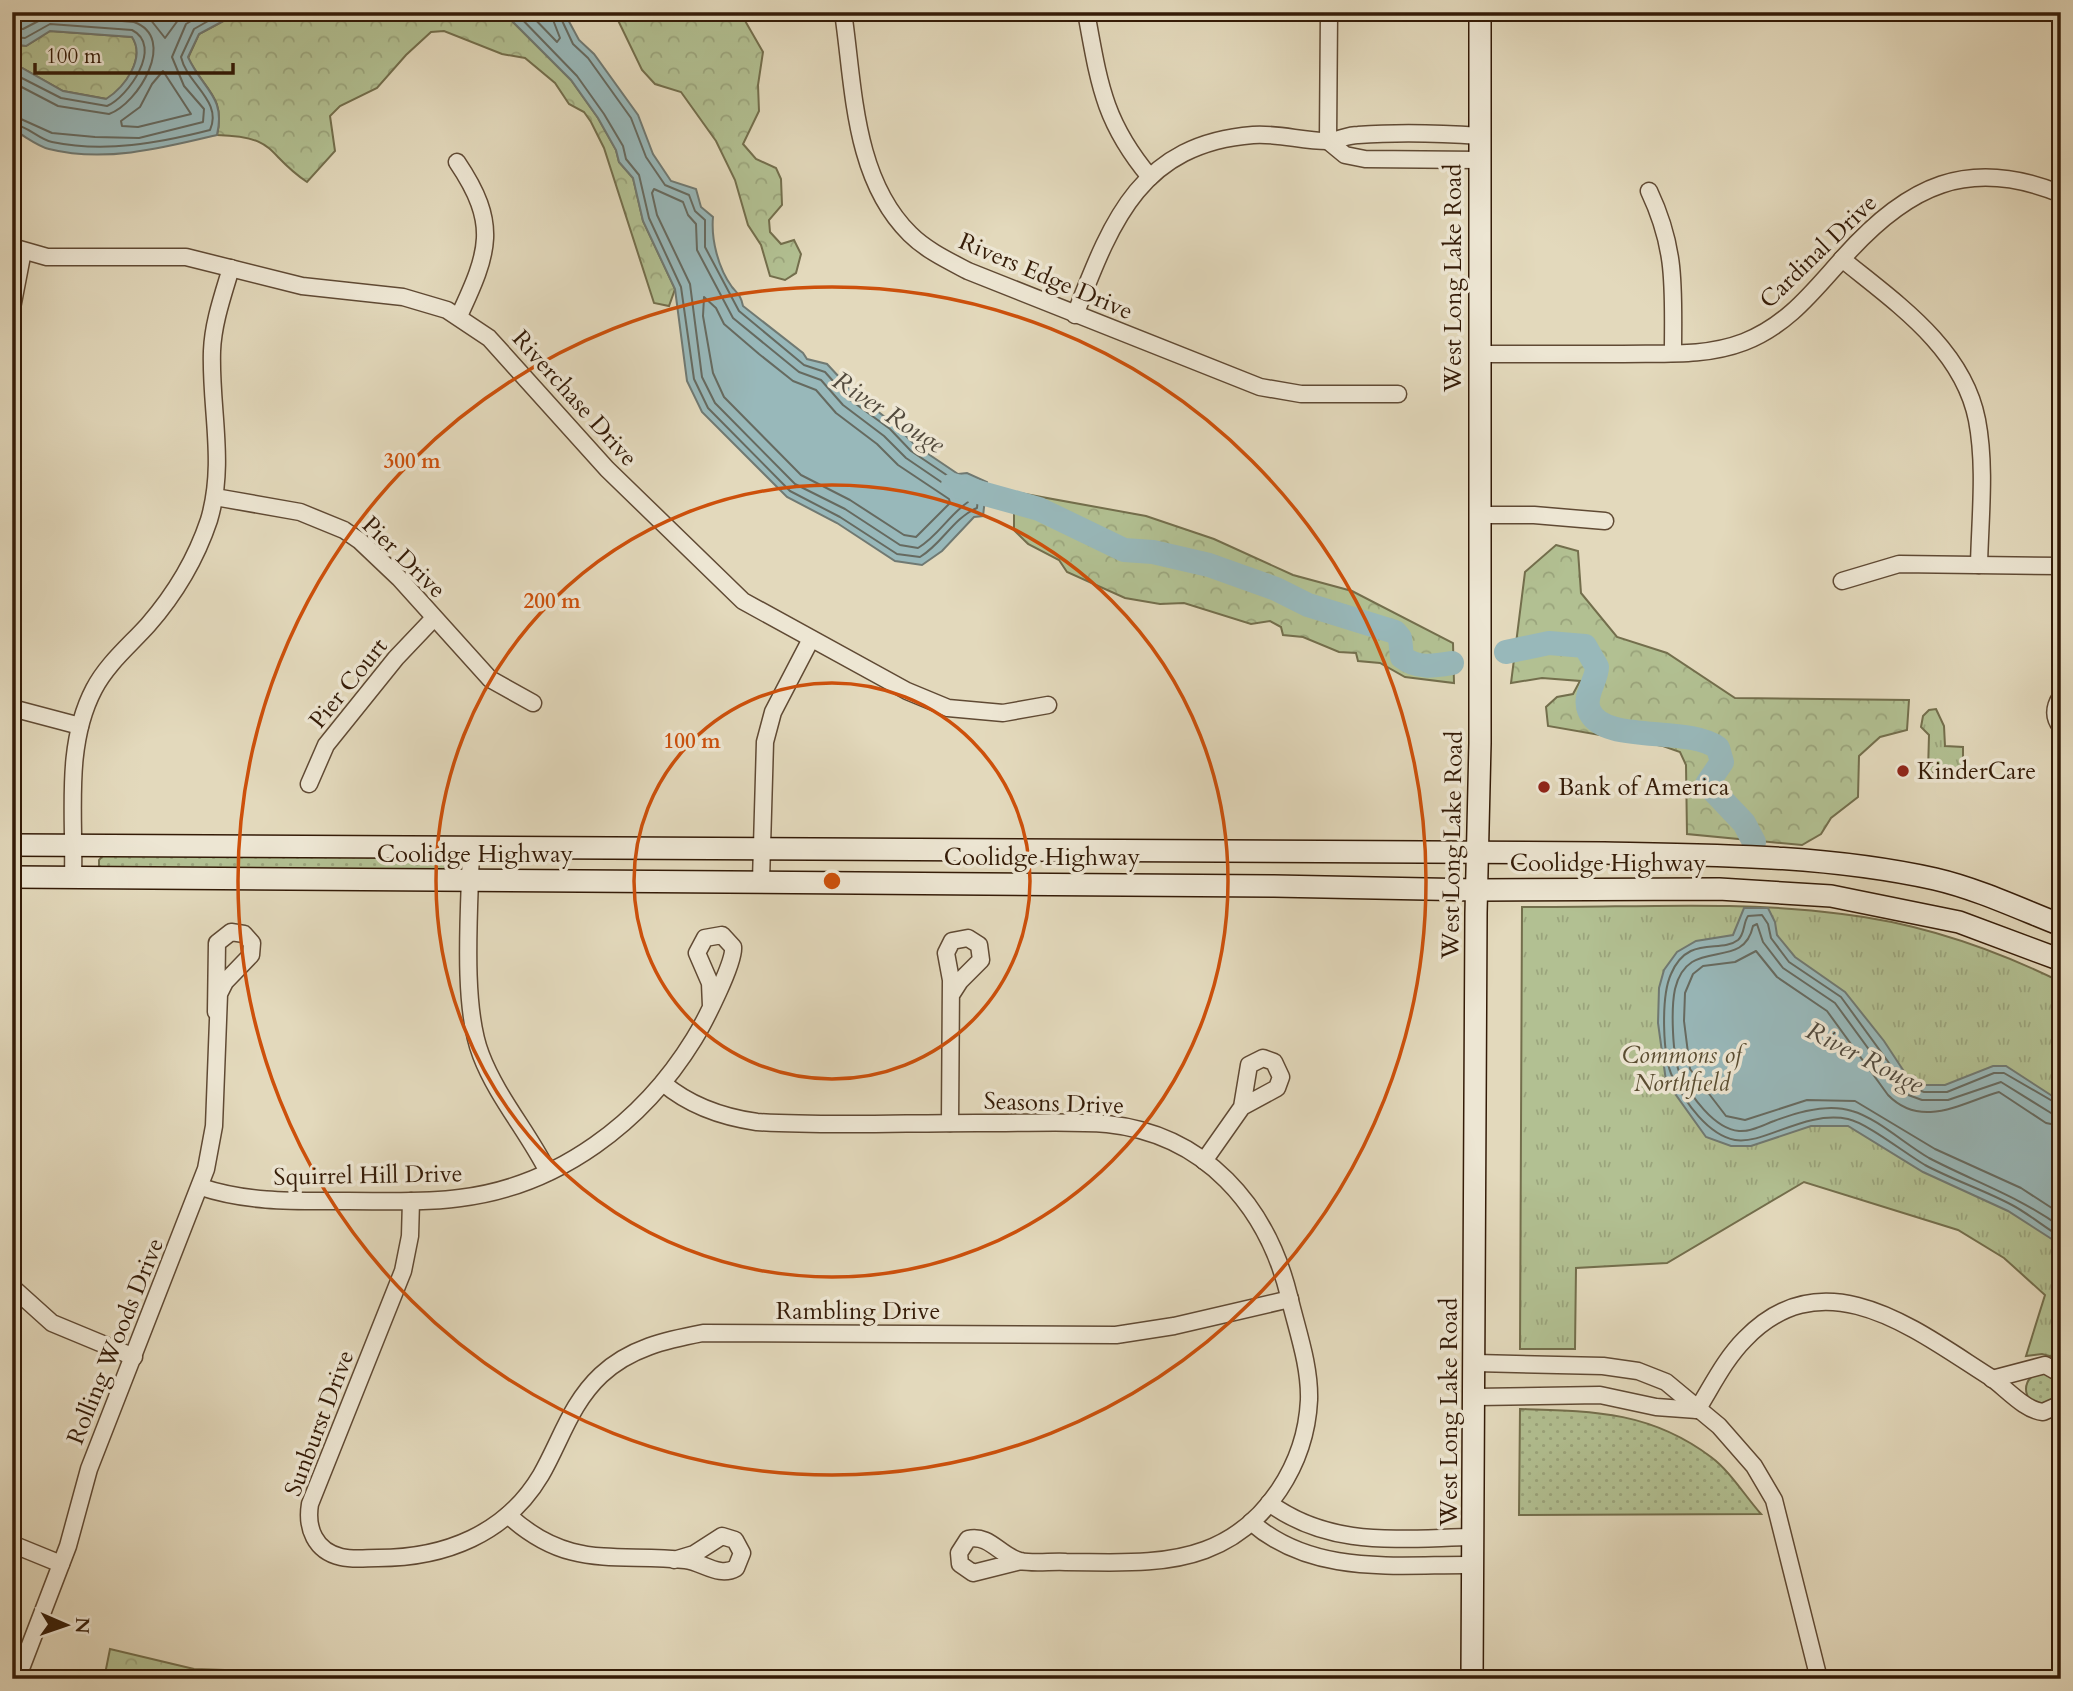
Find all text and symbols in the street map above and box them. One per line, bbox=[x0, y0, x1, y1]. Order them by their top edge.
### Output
scale bar bbox=[35, 32, 233, 76]
text: 100 m bbox=[46, 42, 102, 71]
street label: West Long Lake Road bbox=[1437, 164, 1470, 393]
street label: Cardinal Drive bbox=[1752, 187, 1884, 316]
street label: Rivers Edge Drive bbox=[954, 225, 1138, 328]
street label: Riverchase Drive bbox=[504, 323, 645, 474]
water label: River Rouge bbox=[826, 363, 952, 462]
text: 300 m bbox=[383, 447, 441, 476]
street label: Pier Drive bbox=[354, 509, 453, 606]
text: 200 m bbox=[523, 587, 581, 616]
street label: Pier Court bbox=[302, 631, 395, 736]
text: 100 m bbox=[663, 727, 721, 756]
street label: West Long Lake Road bbox=[1434, 730, 1471, 960]
place label: KinderCare bbox=[1917, 755, 2036, 788]
marker: KinderCare bbox=[1895, 763, 1911, 779]
place label: Bank of America bbox=[1558, 771, 1730, 804]
marker: Bank of America bbox=[1536, 779, 1552, 795]
street label: Coolidge Highway bbox=[377, 838, 574, 871]
street label: Coolidge Highway bbox=[944, 841, 1141, 874]
street label: Coolidge Highway bbox=[1510, 847, 1707, 880]
centre of rings bbox=[820, 869, 844, 893]
water label: River Rouge bbox=[1800, 1013, 1930, 1102]
park label: Commons of Northfield bbox=[1622, 1039, 1747, 1100]
street label: Seasons Drive bbox=[983, 1085, 1125, 1122]
street label: Squirrel Hill Drive bbox=[273, 1157, 463, 1194]
street label: Rolling Woods Drive bbox=[59, 1233, 172, 1449]
street label: Rambling Drive bbox=[776, 1295, 940, 1328]
street label: West Long Lake Road bbox=[1433, 1298, 1466, 1527]
street label: Sunburst Drive bbox=[277, 1345, 362, 1501]
north arrow bbox=[32, 1590, 102, 1660]
text: N bbox=[69, 1617, 95, 1635]

